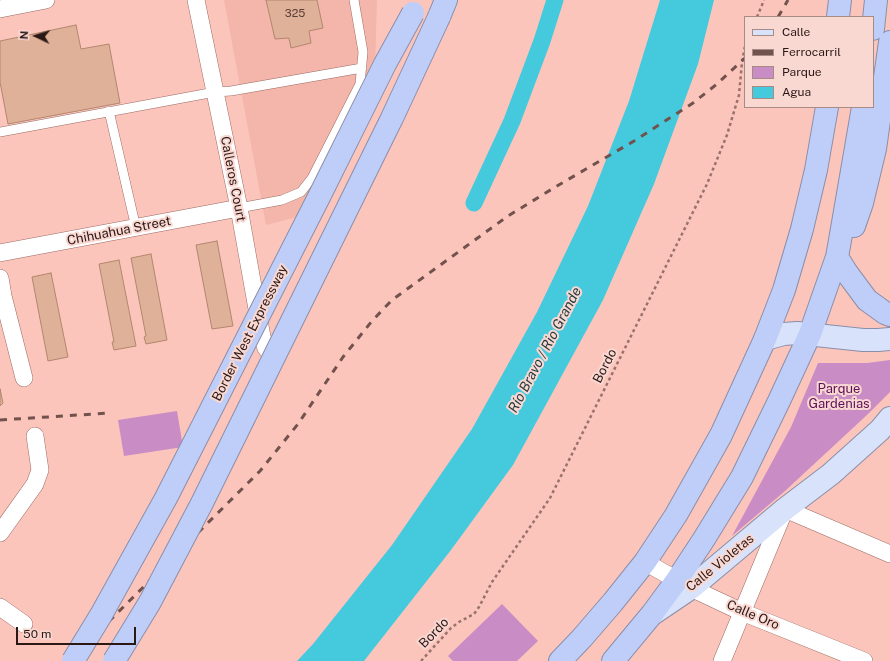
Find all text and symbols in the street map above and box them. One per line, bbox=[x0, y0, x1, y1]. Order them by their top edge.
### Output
house number: 325 bbox=[285, 7, 305, 21]
north arrow bbox=[16, 16, 56, 56]
legend bbox=[744, 16, 874, 108]
text: Calle bbox=[782, 25, 810, 39]
text: N bbox=[18, 30, 30, 40]
text: Ferrocarril bbox=[782, 45, 841, 59]
text: Parque bbox=[782, 65, 822, 79]
text: Agua bbox=[782, 85, 811, 99]
street label: Calleros Court bbox=[217, 135, 249, 223]
street label: Chihuahua Street bbox=[66, 213, 172, 249]
street label: Border West Expressway bbox=[209, 262, 291, 404]
water label: Río Bravo / Rio Grande bbox=[505, 284, 585, 416]
street label: Bordo bbox=[590, 346, 620, 386]
park label: Parque Gardenias bbox=[808, 381, 870, 412]
street label: Calle Violetas bbox=[683, 531, 757, 595]
street label: Calle Oro bbox=[724, 597, 782, 633]
street label: Bordo bbox=[416, 615, 452, 651]
scale bar bbox=[18, 619, 138, 645]
text: 50 m bbox=[23, 627, 51, 641]

